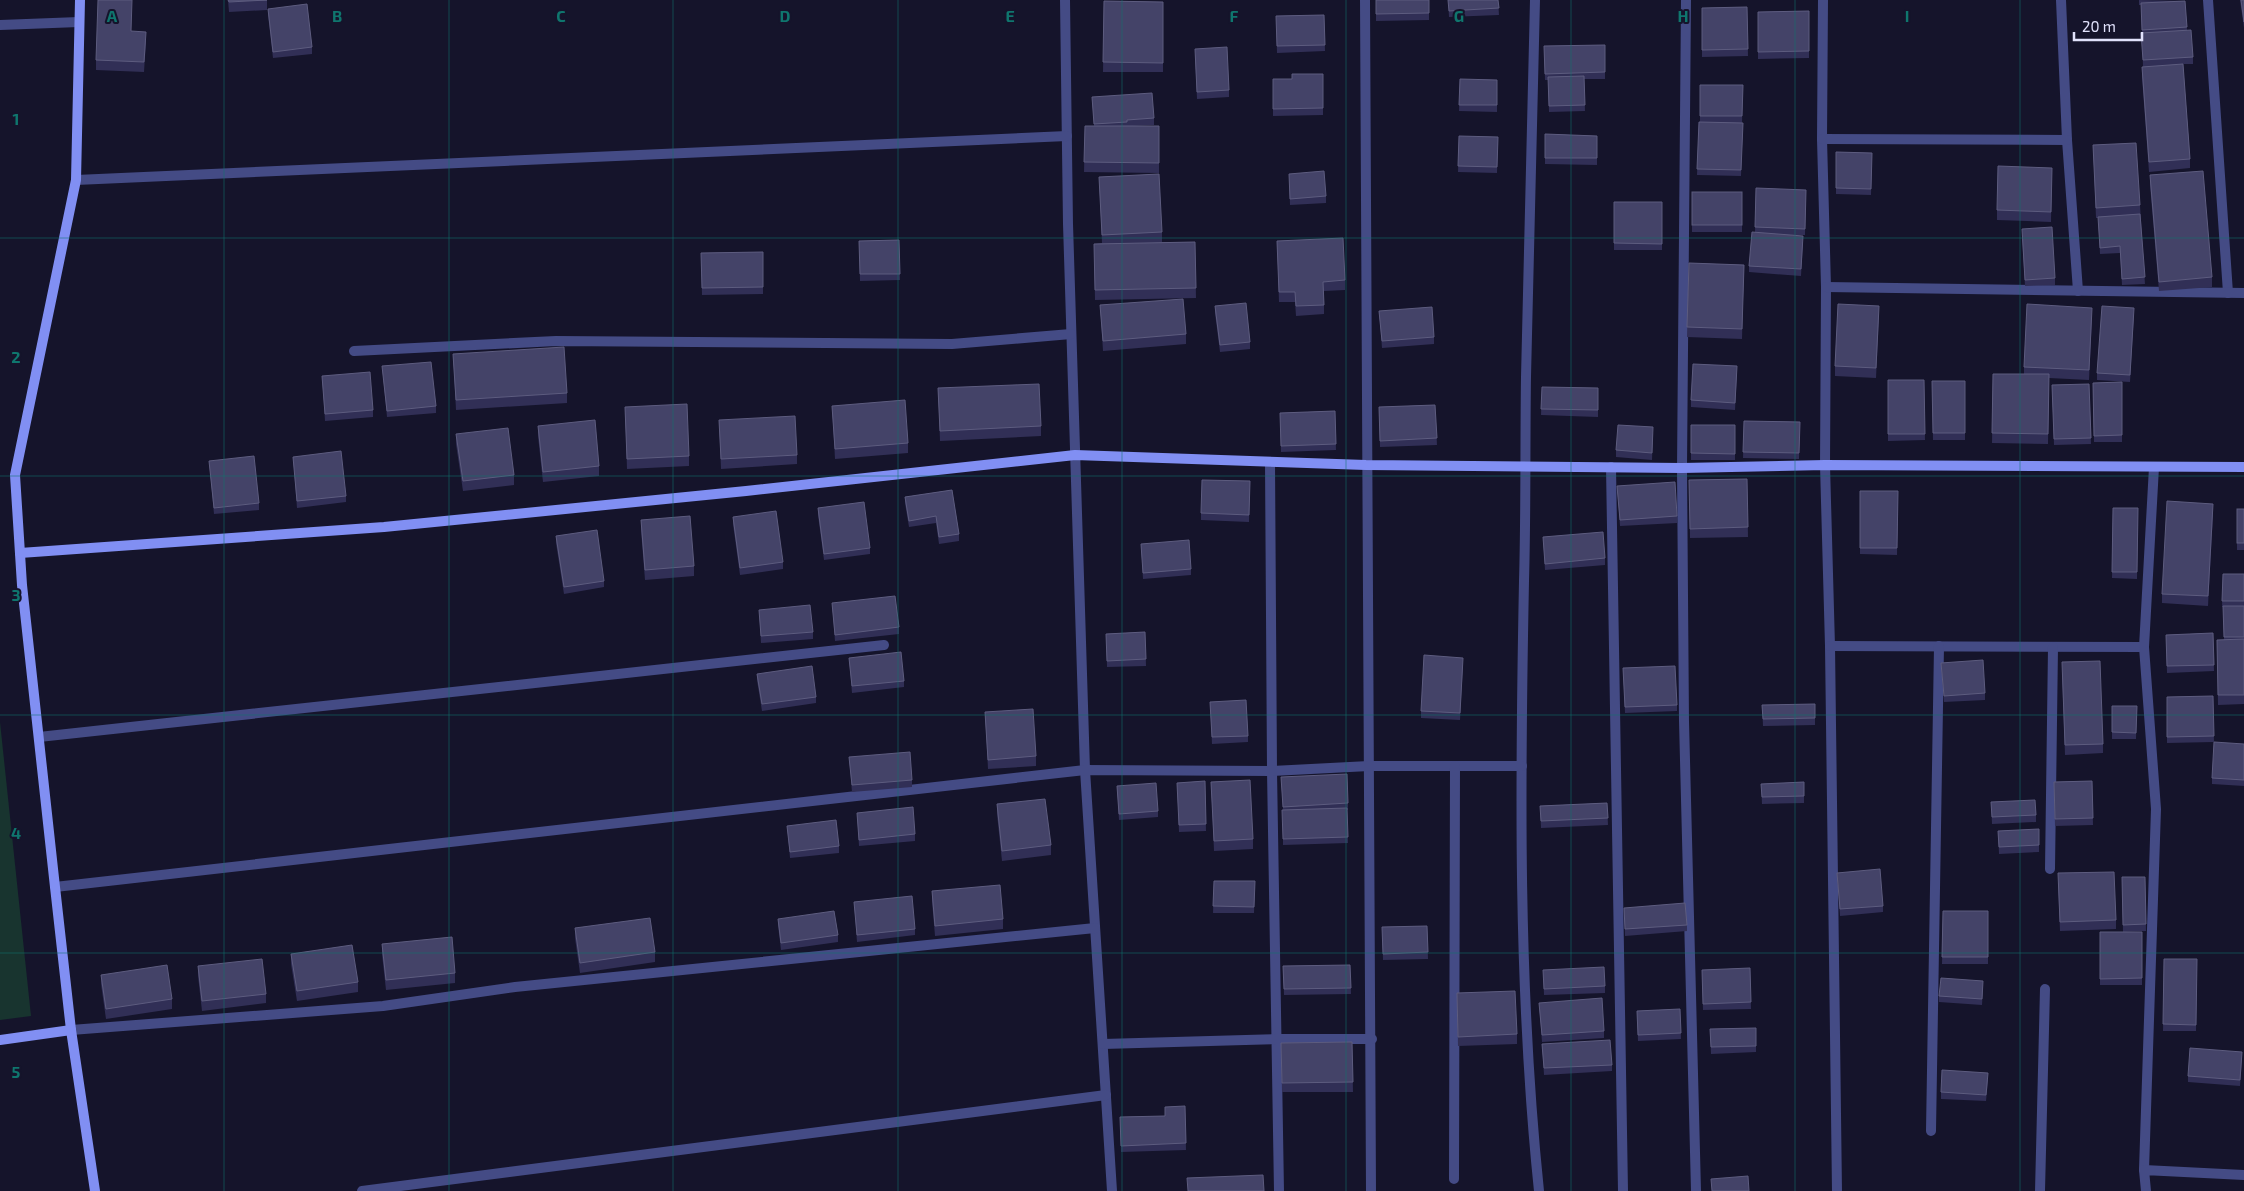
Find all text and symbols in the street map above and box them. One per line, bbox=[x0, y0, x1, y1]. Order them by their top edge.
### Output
text: A bbox=[107, 6, 118, 25]
text: B bbox=[332, 6, 342, 25]
text: C bbox=[556, 6, 566, 25]
text: D bbox=[780, 6, 791, 25]
text: E bbox=[1005, 6, 1015, 25]
text: F bbox=[1230, 6, 1239, 25]
text: G bbox=[1454, 6, 1464, 25]
text: H bbox=[1677, 6, 1689, 25]
text: I bbox=[1905, 6, 1909, 25]
scale bar bbox=[2074, 10, 2142, 42]
text: 20 m bbox=[2082, 17, 2116, 35]
text: 1 bbox=[13, 109, 19, 128]
text: 2 bbox=[11, 347, 21, 366]
text: 3 bbox=[11, 585, 21, 604]
text: 4 bbox=[11, 823, 21, 842]
text: 5 bbox=[12, 1062, 21, 1081]

